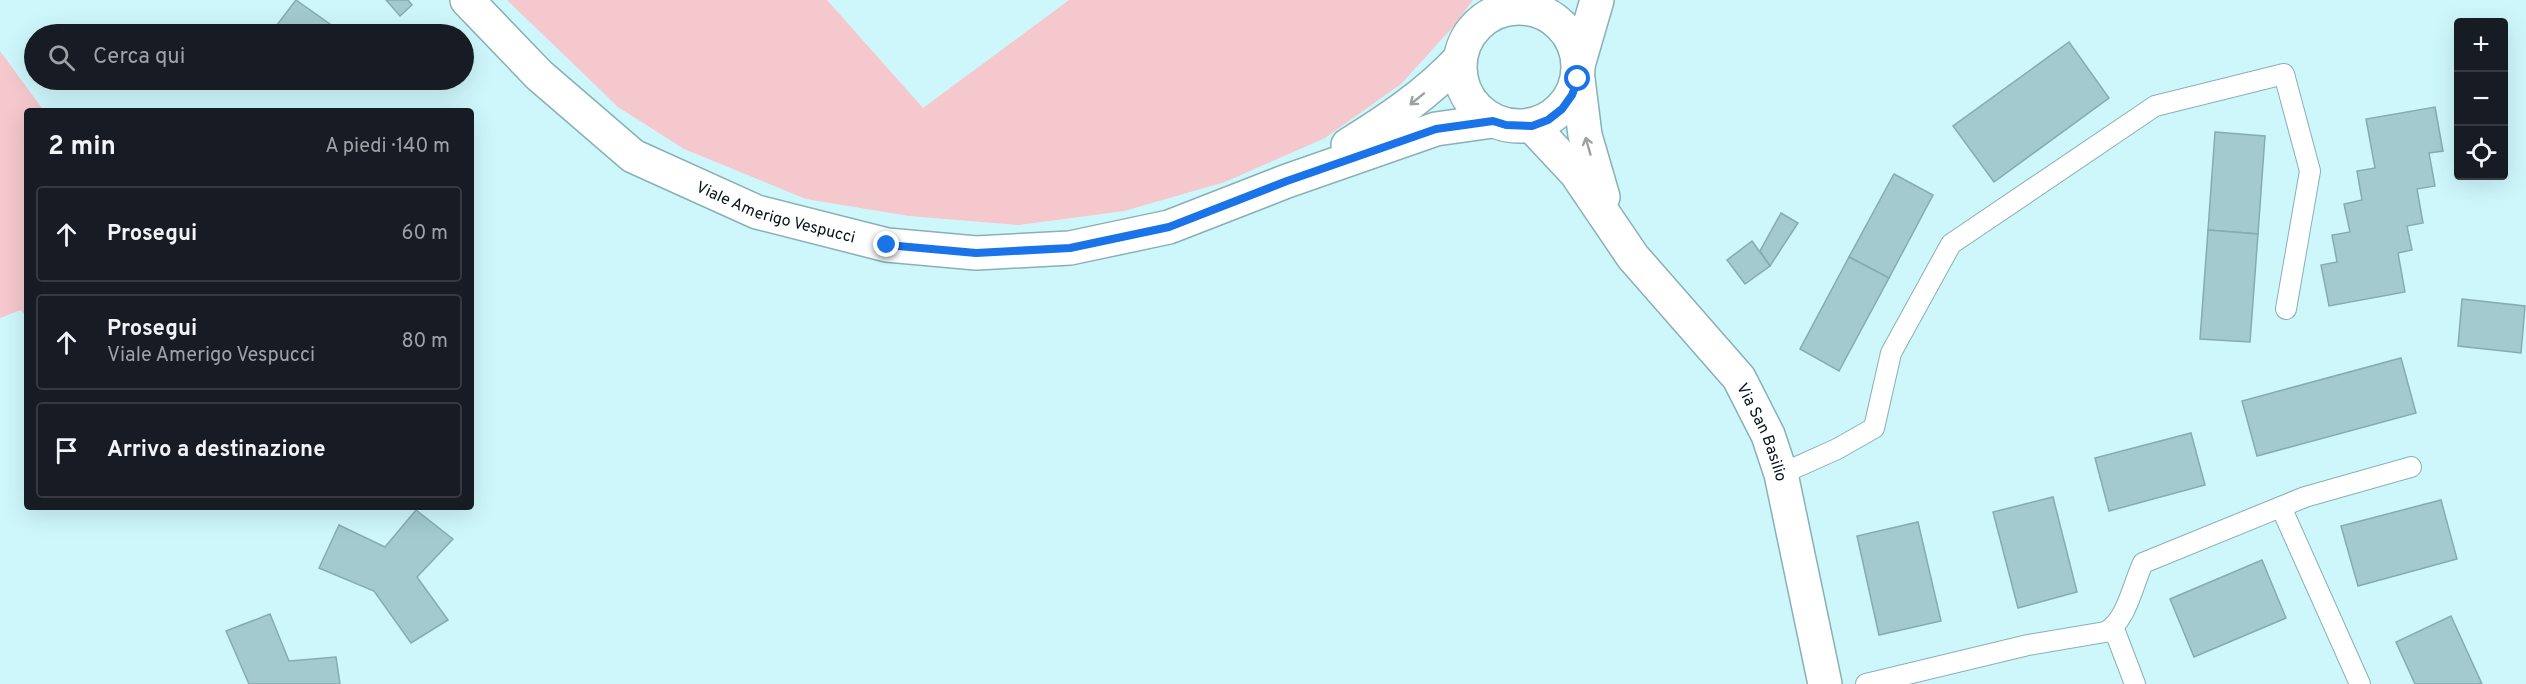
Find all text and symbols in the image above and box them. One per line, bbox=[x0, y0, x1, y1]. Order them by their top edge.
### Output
map controls bbox=[2454, 18, 2508, 180]
button: + bbox=[2454, 18, 2508, 72]
search box bbox=[24, 24, 474, 90]
icon: search bbox=[45, 41, 78, 74]
text: Cerca qui bbox=[93, 44, 185, 71]
route start bbox=[1564, 65, 1590, 91]
button: − bbox=[2454, 72, 2508, 126]
one-way arrow bbox=[1409, 93, 1425, 106]
button: locate bbox=[2454, 126, 2508, 180]
text: 2 min bbox=[48, 131, 116, 164]
text: A piedi · 140 m bbox=[325, 134, 450, 160]
one-way arrow bbox=[1582, 136, 1593, 155]
street label: Viale Amerigo Vespucci bbox=[692, 178, 857, 249]
icon: ahead bbox=[50, 218, 83, 251]
text: Prosegui bbox=[107, 221, 197, 248]
text: 60 m bbox=[402, 221, 448, 247]
route end bbox=[873, 231, 899, 257]
text: Prosegui bbox=[107, 316, 197, 343]
icon: ahead bbox=[50, 326, 83, 359]
text: 80 m bbox=[402, 329, 448, 355]
text: Viale Amerigo Vespucci bbox=[107, 343, 315, 369]
street label: Via San Basilio bbox=[1731, 380, 1790, 483]
icon: arrive bbox=[50, 434, 83, 467]
text: Arrivo a destinazione bbox=[107, 437, 325, 464]

